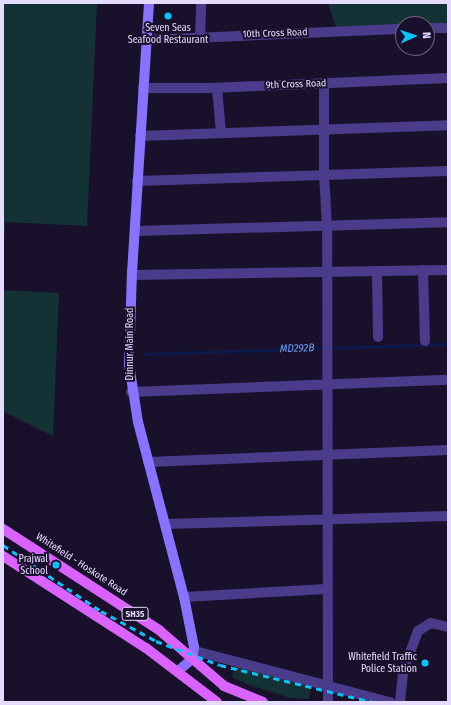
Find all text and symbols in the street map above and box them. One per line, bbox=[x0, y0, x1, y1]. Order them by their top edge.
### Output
marker: Seven Seas Seafood Restaurant bbox=[163, 11, 173, 21]
north arrow bbox=[395, 16, 435, 56]
place label: Seven Seas Seafood Restaurant bbox=[128, 22, 208, 46]
street label: 10th Cross Road bbox=[242, 27, 308, 41]
text: N bbox=[420, 32, 433, 39]
street label: 9th Cross Road bbox=[265, 78, 327, 92]
street label: Dinnur Main Road bbox=[125, 308, 137, 380]
water label: MD292B bbox=[279, 342, 315, 356]
street label: Whitefield - Hoskote Road bbox=[33, 531, 129, 599]
place label: Prajwal School bbox=[19, 553, 48, 576]
marker: Prajwal School bbox=[51, 560, 61, 570]
road number: SH35 bbox=[121, 607, 149, 621]
place label: Whitefield Traffic Police Station bbox=[348, 651, 417, 674]
marker: Whitefield Traffic Police Station bbox=[420, 658, 430, 668]

